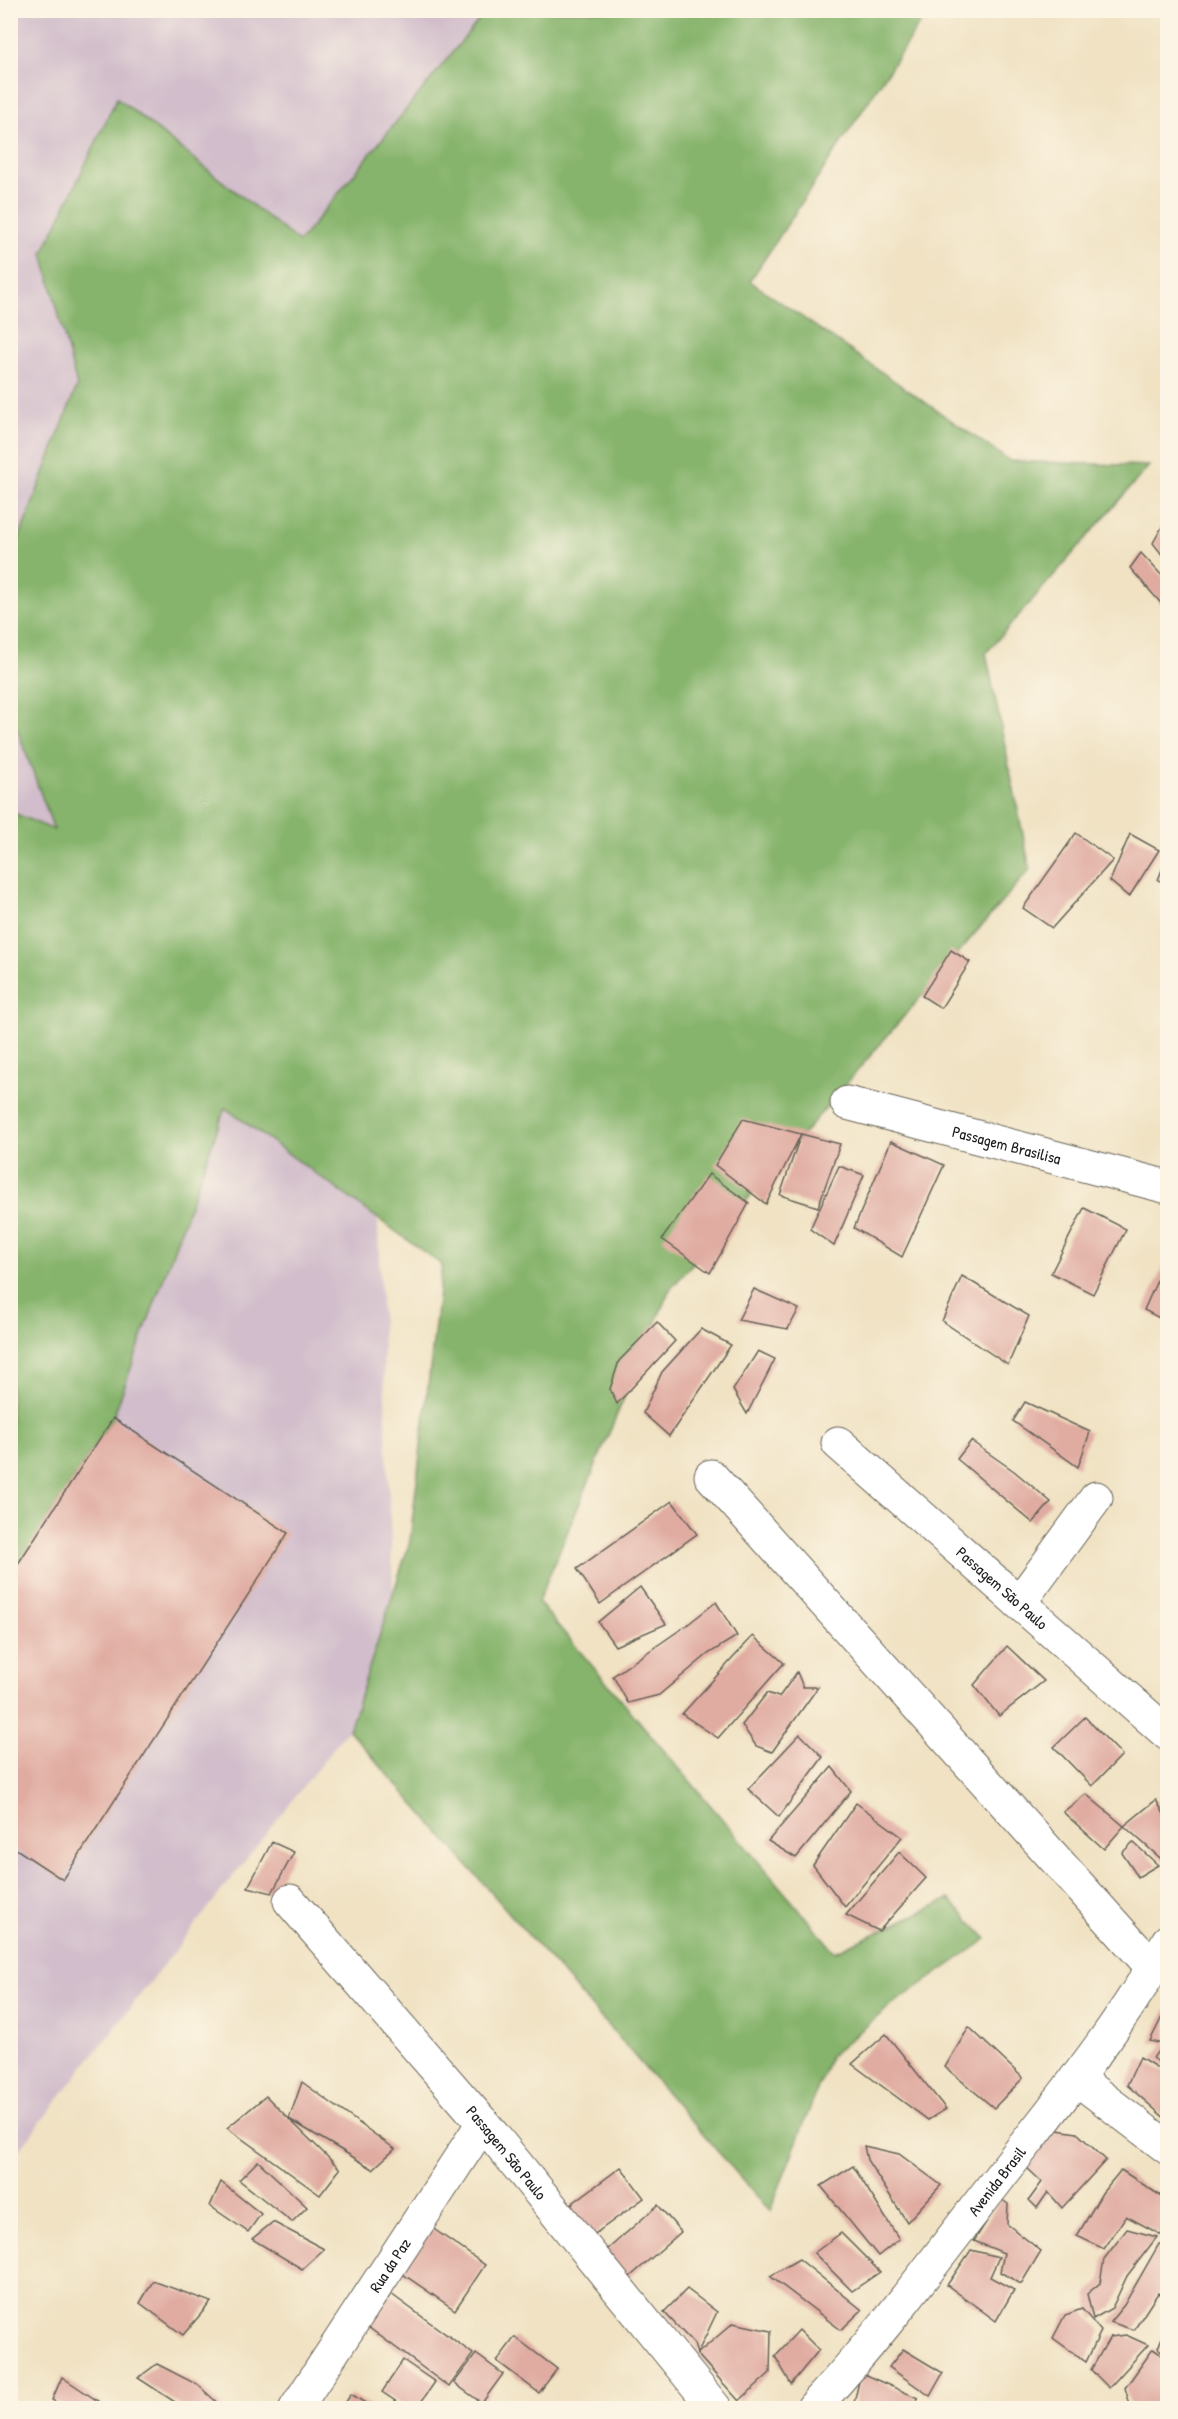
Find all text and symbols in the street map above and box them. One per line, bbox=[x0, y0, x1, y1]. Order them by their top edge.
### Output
street label: Passagem Brasilisa bbox=[950, 1120, 1063, 1170]
street label: Passagem São Paulo bbox=[952, 1541, 1053, 1635]
street label: Passagem São Paulo bbox=[462, 2101, 552, 2205]
street label: Avenida Brasil bbox=[963, 2141, 1031, 2220]
street label: Rua da Paz bbox=[364, 2234, 416, 2296]

